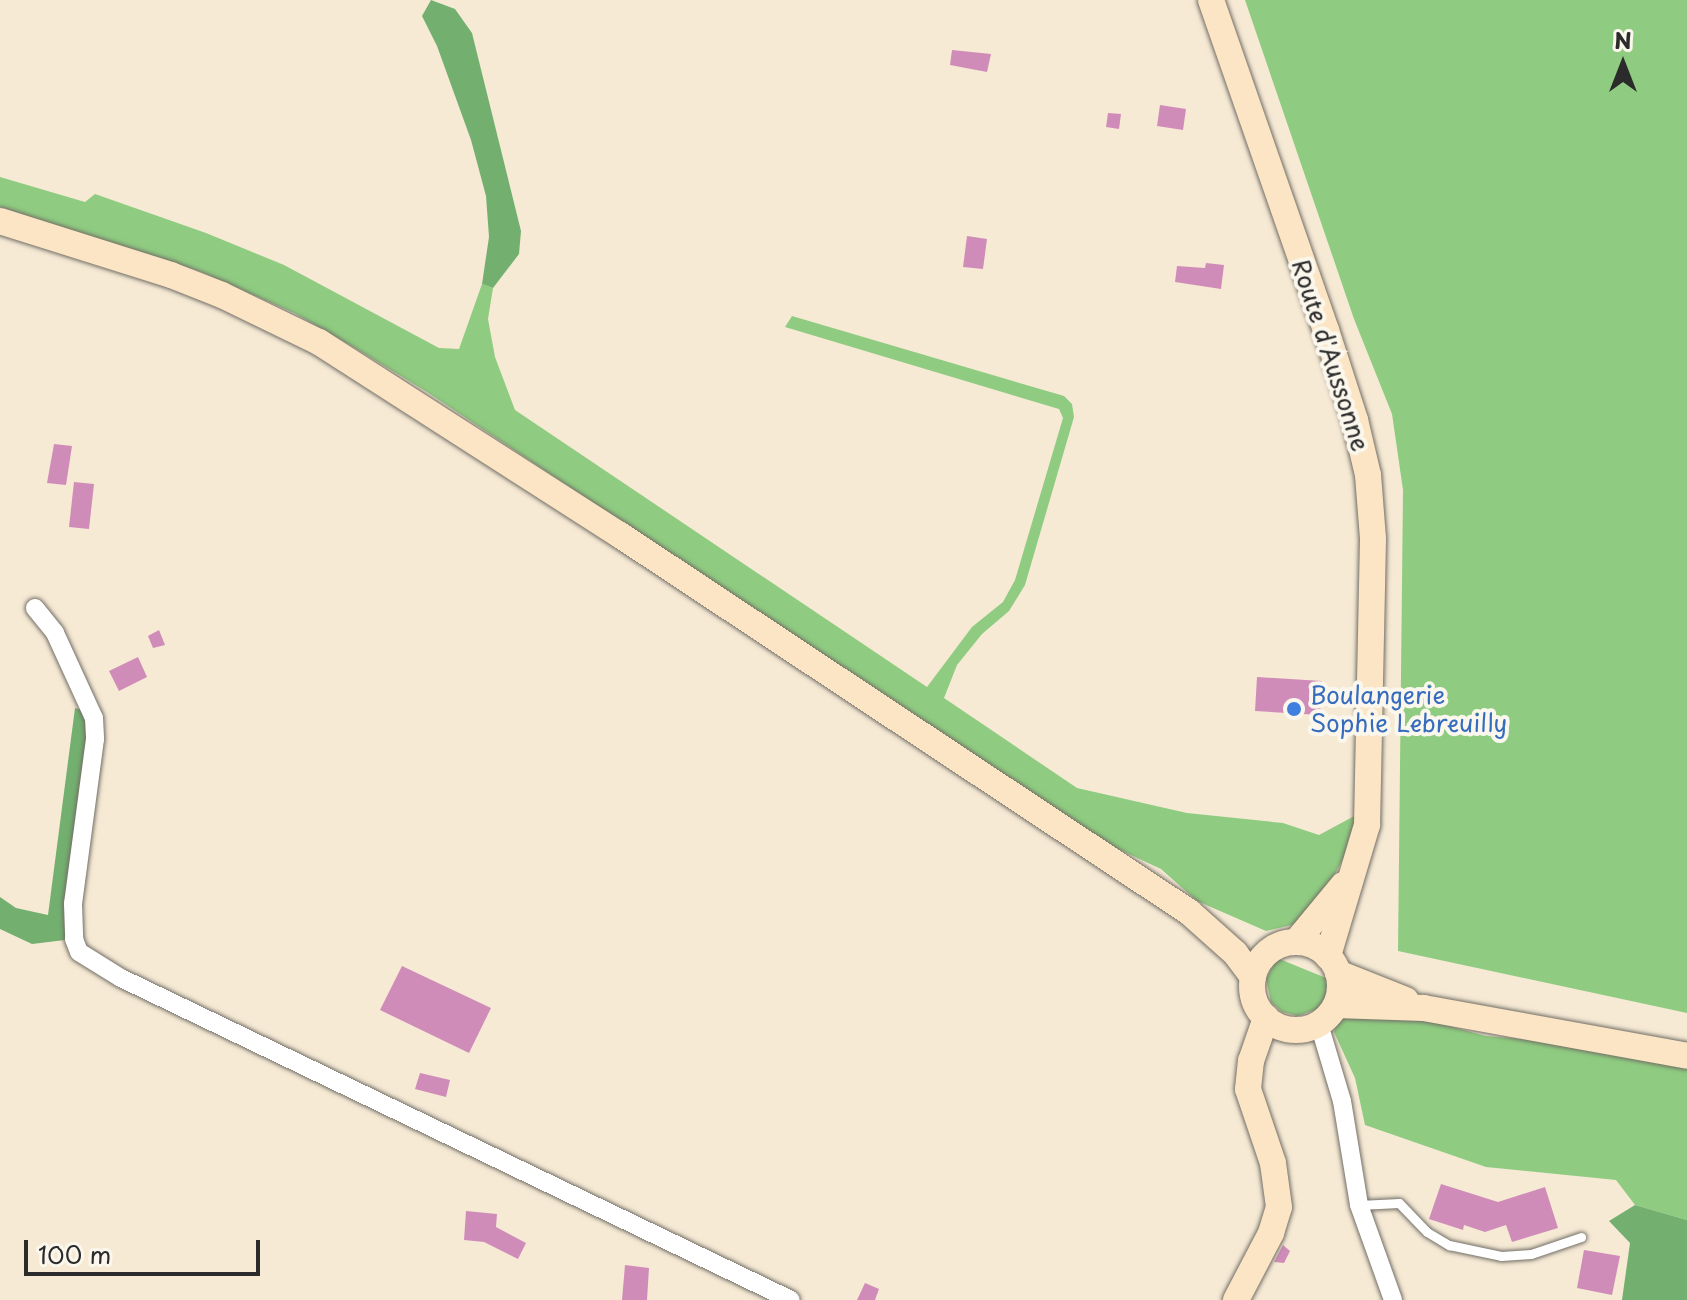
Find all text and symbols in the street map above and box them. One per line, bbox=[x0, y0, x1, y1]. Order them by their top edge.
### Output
text: N bbox=[1614, 23, 1632, 56]
north arrow bbox=[1583, 24, 1663, 104]
street label: Route d'Aussonne bbox=[1286, 255, 1376, 455]
place label: Boulangerie Sophie Lebreuilly bbox=[1310, 681, 1505, 737]
marker: Boulangerie Sophie Lebreuilly bbox=[1285, 700, 1303, 718]
scale bar bbox=[28, 1224, 264, 1274]
text: 100 m bbox=[38, 1236, 111, 1272]

